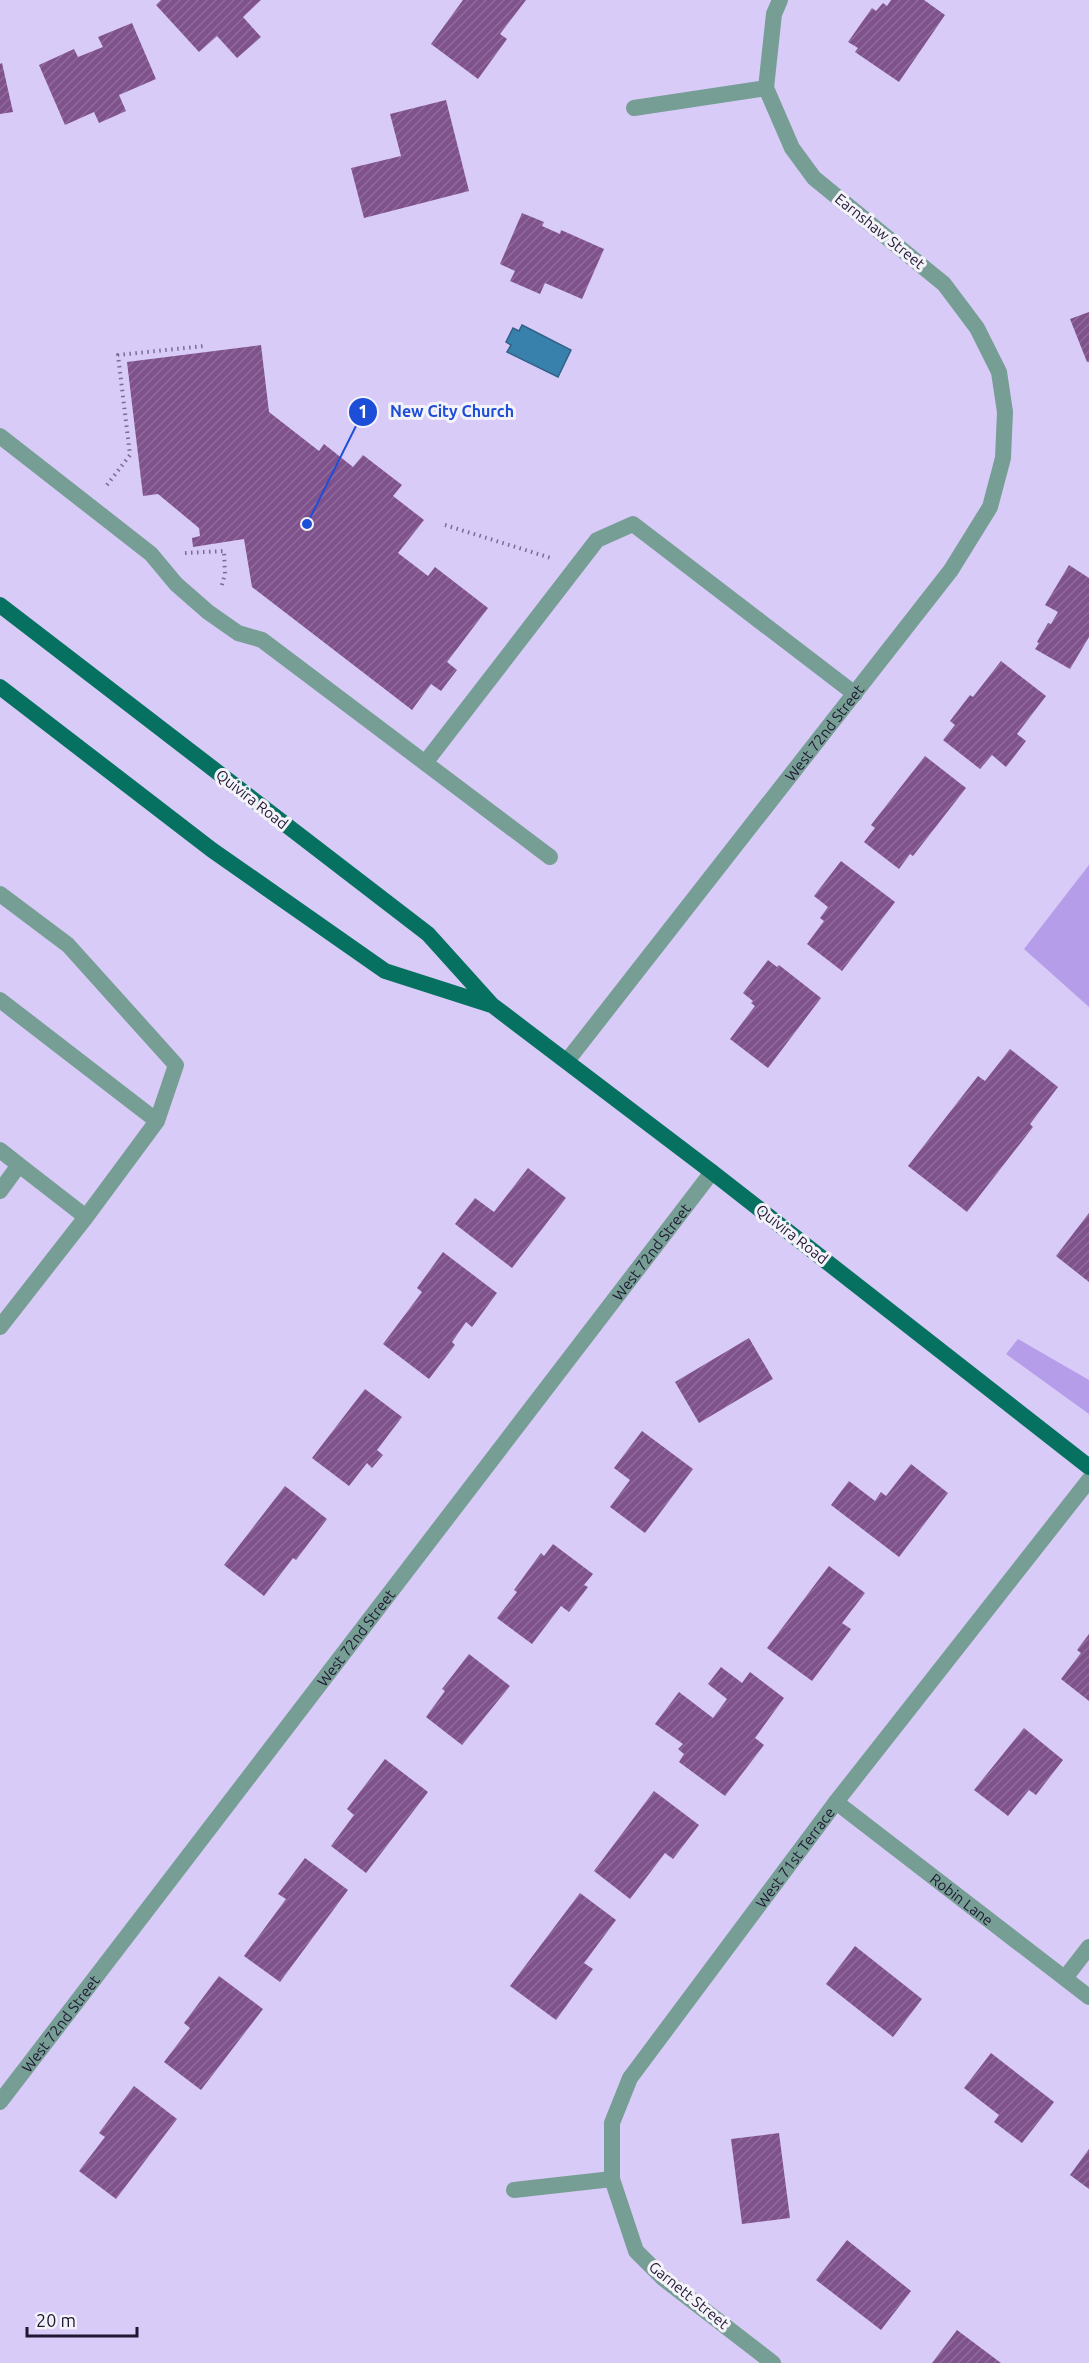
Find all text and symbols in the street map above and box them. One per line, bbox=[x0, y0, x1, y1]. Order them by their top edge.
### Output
street label: Earnshaw Street bbox=[832, 190, 928, 272]
callout: New City Church bbox=[348, 395, 526, 429]
text: 1 bbox=[358, 401, 368, 421]
text: New City Church bbox=[390, 402, 514, 420]
street label: West 72nd Street bbox=[781, 681, 867, 784]
street label: Quivira Road bbox=[213, 766, 291, 832]
street label: West 72nd Street bbox=[609, 1200, 694, 1303]
street label: Quivira Road bbox=[753, 1201, 831, 1267]
street label: West 72nd Street bbox=[313, 1586, 398, 1689]
street label: West 71st Terrace bbox=[752, 1804, 838, 1911]
street label: Robin Lane bbox=[927, 1870, 997, 1929]
street label: West 72nd Street bbox=[18, 1972, 103, 2075]
street label: Garnett Street bbox=[646, 2258, 732, 2332]
scale bar bbox=[27, 2300, 136, 2338]
text: 20 m bbox=[36, 2310, 76, 2330]

